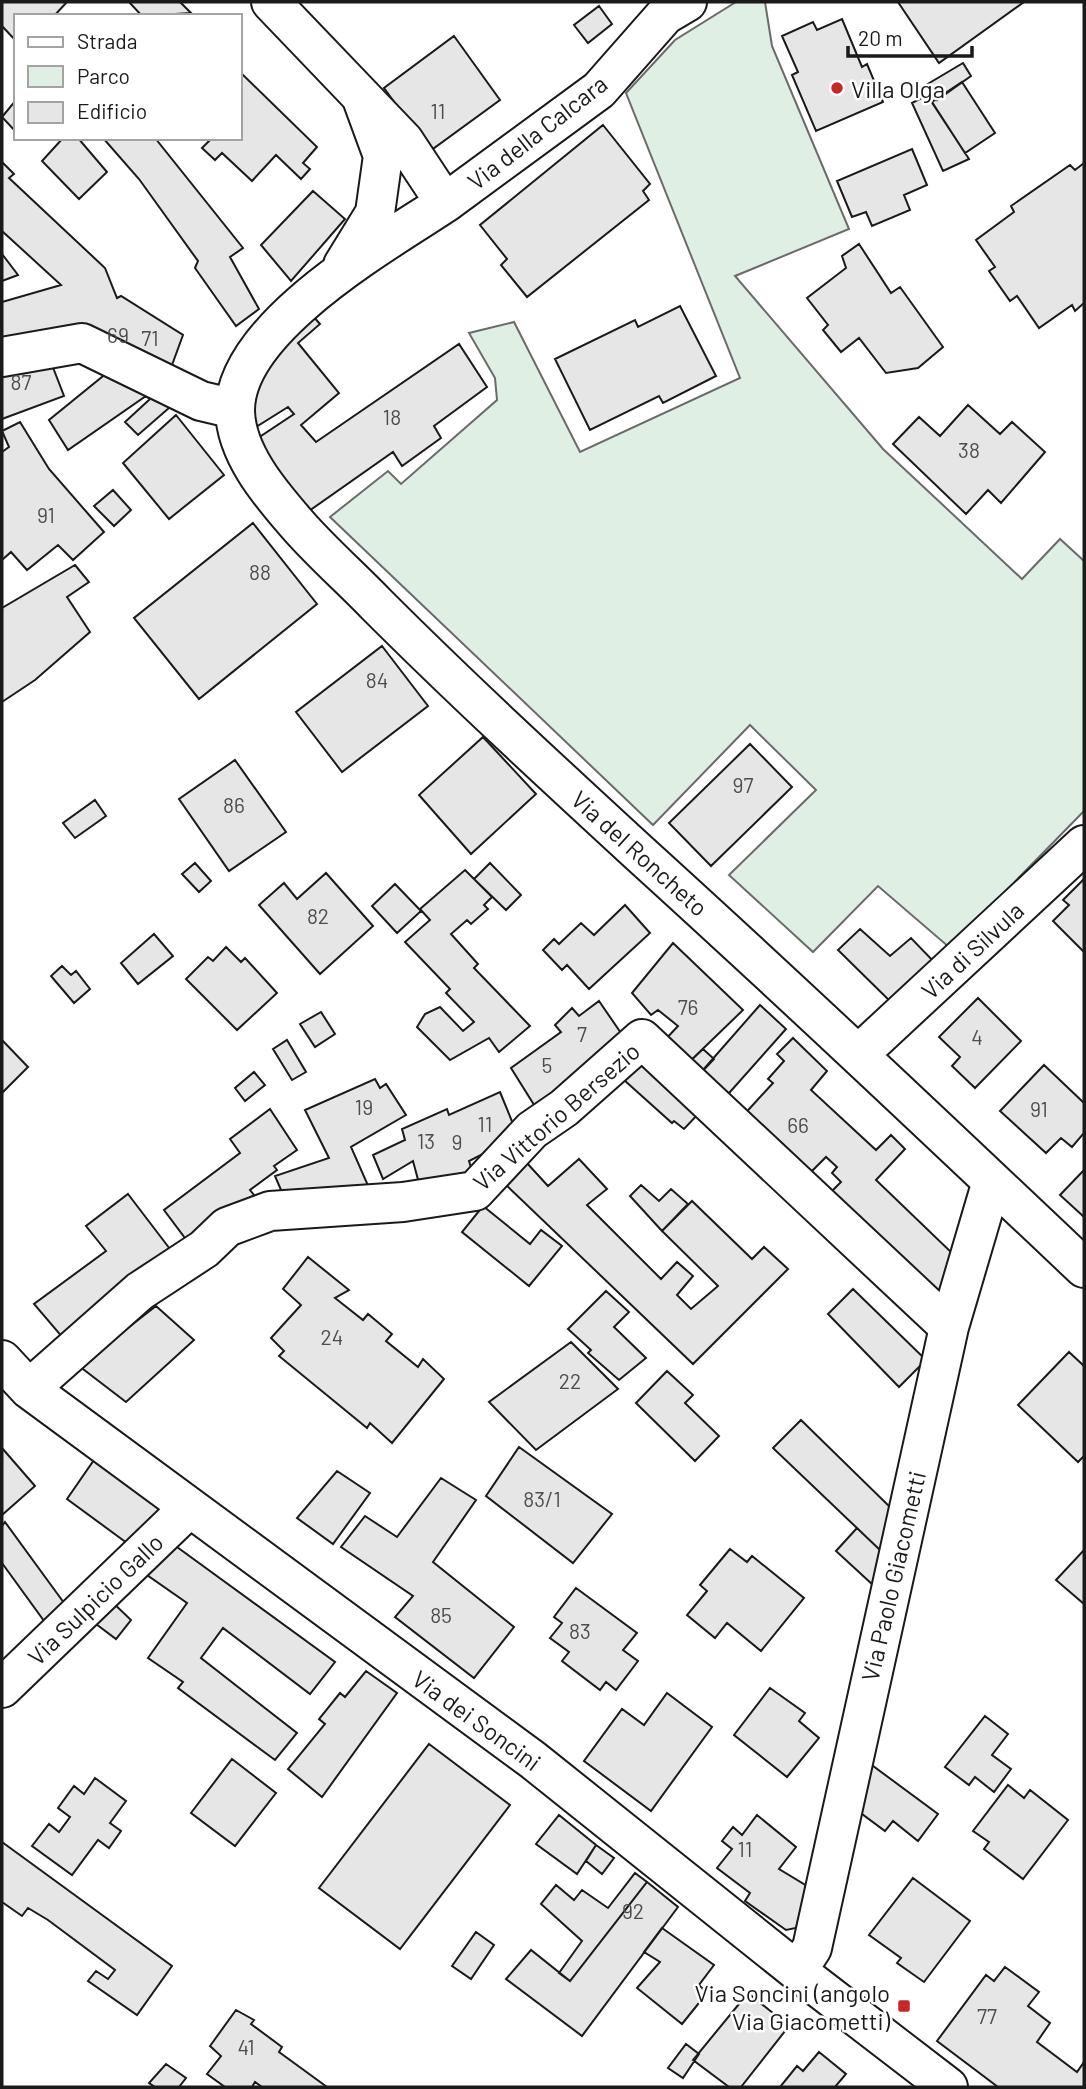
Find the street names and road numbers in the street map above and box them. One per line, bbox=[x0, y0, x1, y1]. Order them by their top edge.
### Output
street label: Via della Calcara bbox=[461, 68, 613, 196]
street label: Via del Roncheto bbox=[566, 784, 714, 922]
street label: Via di Silvula bbox=[915, 895, 1029, 1005]
street label: Via Vittorio Bersezio bbox=[467, 1036, 645, 1196]
street label: Via Paolo Giacometti bbox=[855, 1468, 931, 1684]
street label: Via Sulpicio Gallo bbox=[21, 1527, 169, 1671]
street label: Via dei Soncini bbox=[407, 1664, 547, 1776]

